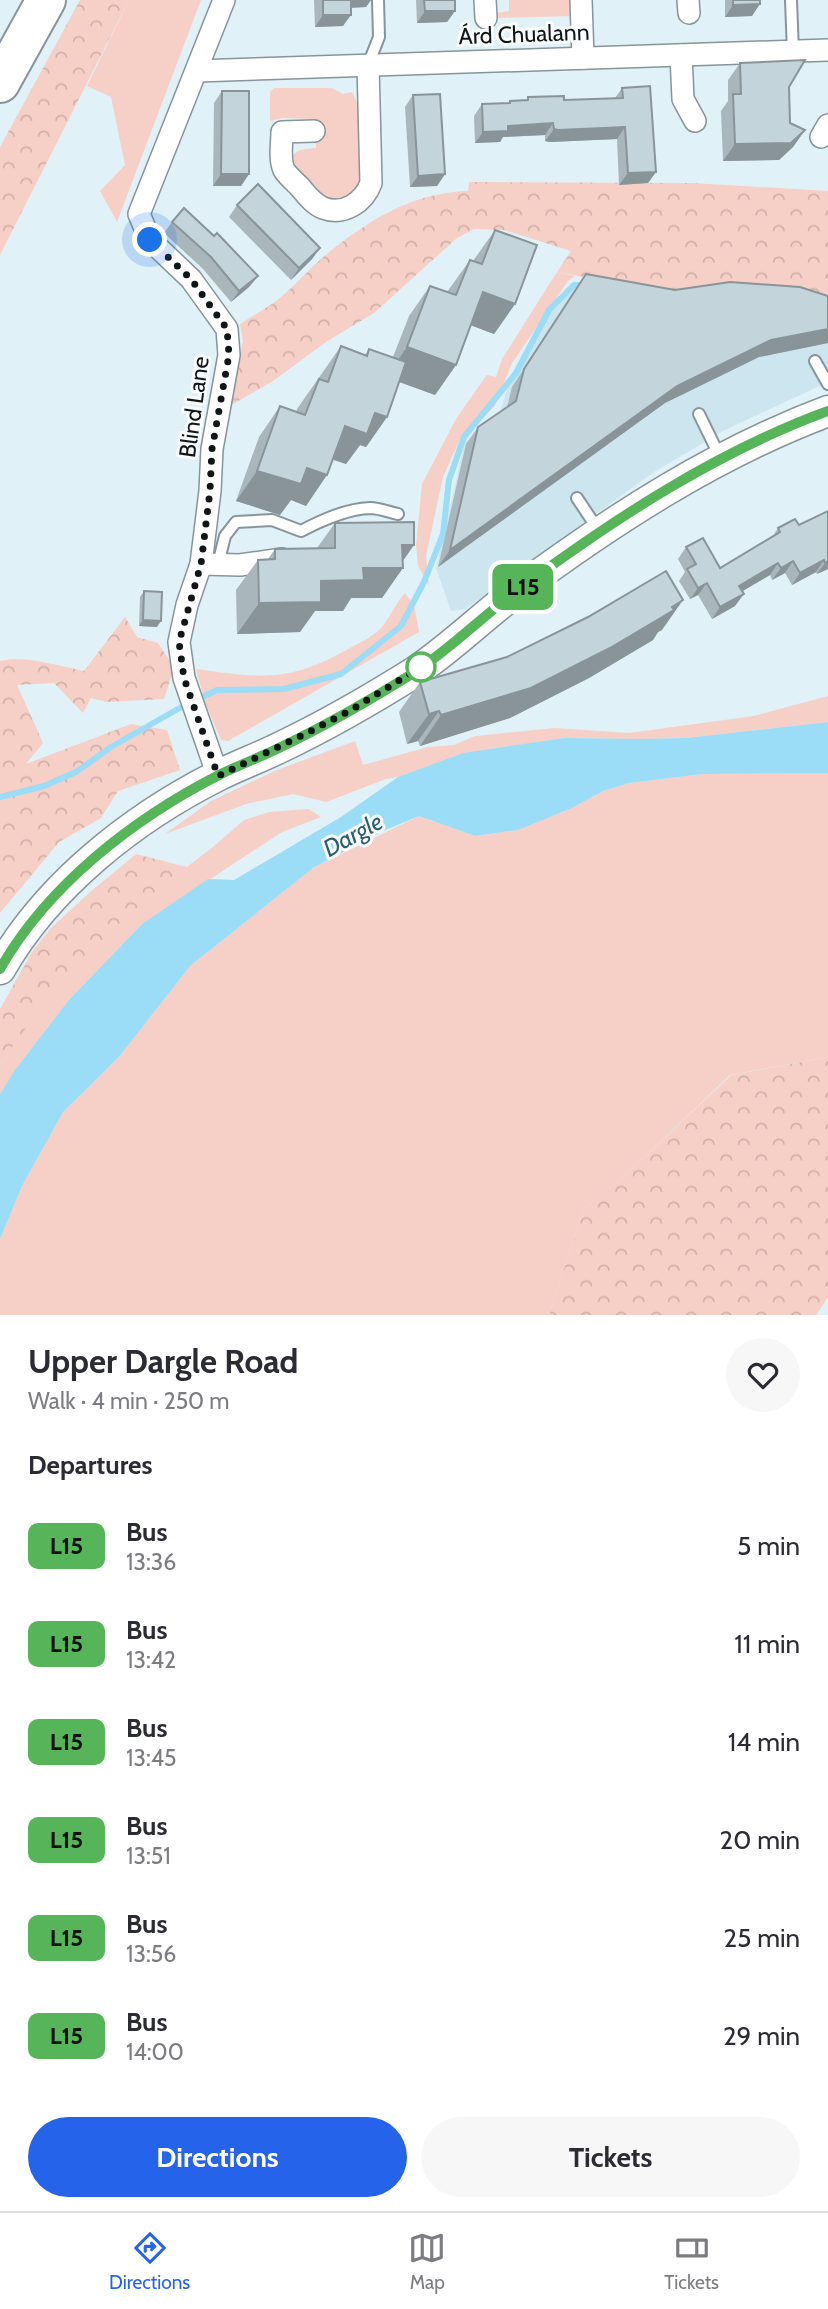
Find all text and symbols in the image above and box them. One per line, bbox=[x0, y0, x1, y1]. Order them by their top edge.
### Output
street label: Árd Chualann bbox=[458, 17, 590, 50]
your location bbox=[132, 222, 167, 257]
street label: Blind Lane bbox=[173, 354, 215, 459]
line badge: L15 bbox=[483, 564, 563, 610]
text: L15 bbox=[506, 572, 540, 601]
unlabelled marker bbox=[406, 652, 436, 682]
water label: Dargle bbox=[318, 806, 388, 863]
button: heart bbox=[726, 1338, 800, 1412]
text: Upper Dargle Road bbox=[28, 1341, 298, 1381]
text: Walk · 4 min · 250 m bbox=[28, 1387, 230, 1415]
text: Departures bbox=[28, 1449, 152, 1481]
text: Bus bbox=[126, 1516, 167, 1548]
text: 5 min bbox=[737, 1530, 800, 1562]
text: L15 bbox=[50, 1531, 83, 1560]
text: 13:36 bbox=[126, 1548, 176, 1576]
text: Bus bbox=[126, 1614, 167, 1646]
text: 11 min bbox=[734, 1628, 800, 1660]
text: L15 bbox=[50, 1629, 83, 1658]
text: 13:42 bbox=[126, 1646, 176, 1674]
text: Bus bbox=[126, 1712, 167, 1744]
text: 14 min bbox=[728, 1726, 800, 1758]
text: L15 bbox=[50, 1727, 83, 1756]
text: 13:45 bbox=[126, 1744, 176, 1772]
text: Bus bbox=[126, 1810, 167, 1842]
text: 20 min bbox=[720, 1824, 800, 1856]
text: L15 bbox=[50, 1825, 83, 1854]
text: 13:51 bbox=[126, 1842, 171, 1870]
text: Bus bbox=[126, 1908, 167, 1940]
text: 25 min bbox=[724, 1922, 800, 1954]
text: L15 bbox=[50, 1923, 83, 1952]
text: 13:56 bbox=[126, 1940, 176, 1968]
text: Bus bbox=[126, 2006, 167, 2038]
text: 29 min bbox=[723, 2020, 800, 2052]
text: L15 bbox=[50, 2021, 83, 2050]
text: 14:00 bbox=[126, 2038, 184, 2066]
button: Directions bbox=[28, 2117, 407, 2197]
button: Tickets bbox=[421, 2117, 800, 2197]
tab: Directions bbox=[109, 2229, 190, 2294]
tab: Map bbox=[408, 2229, 446, 2294]
tab: Tickets bbox=[664, 2229, 719, 2294]

